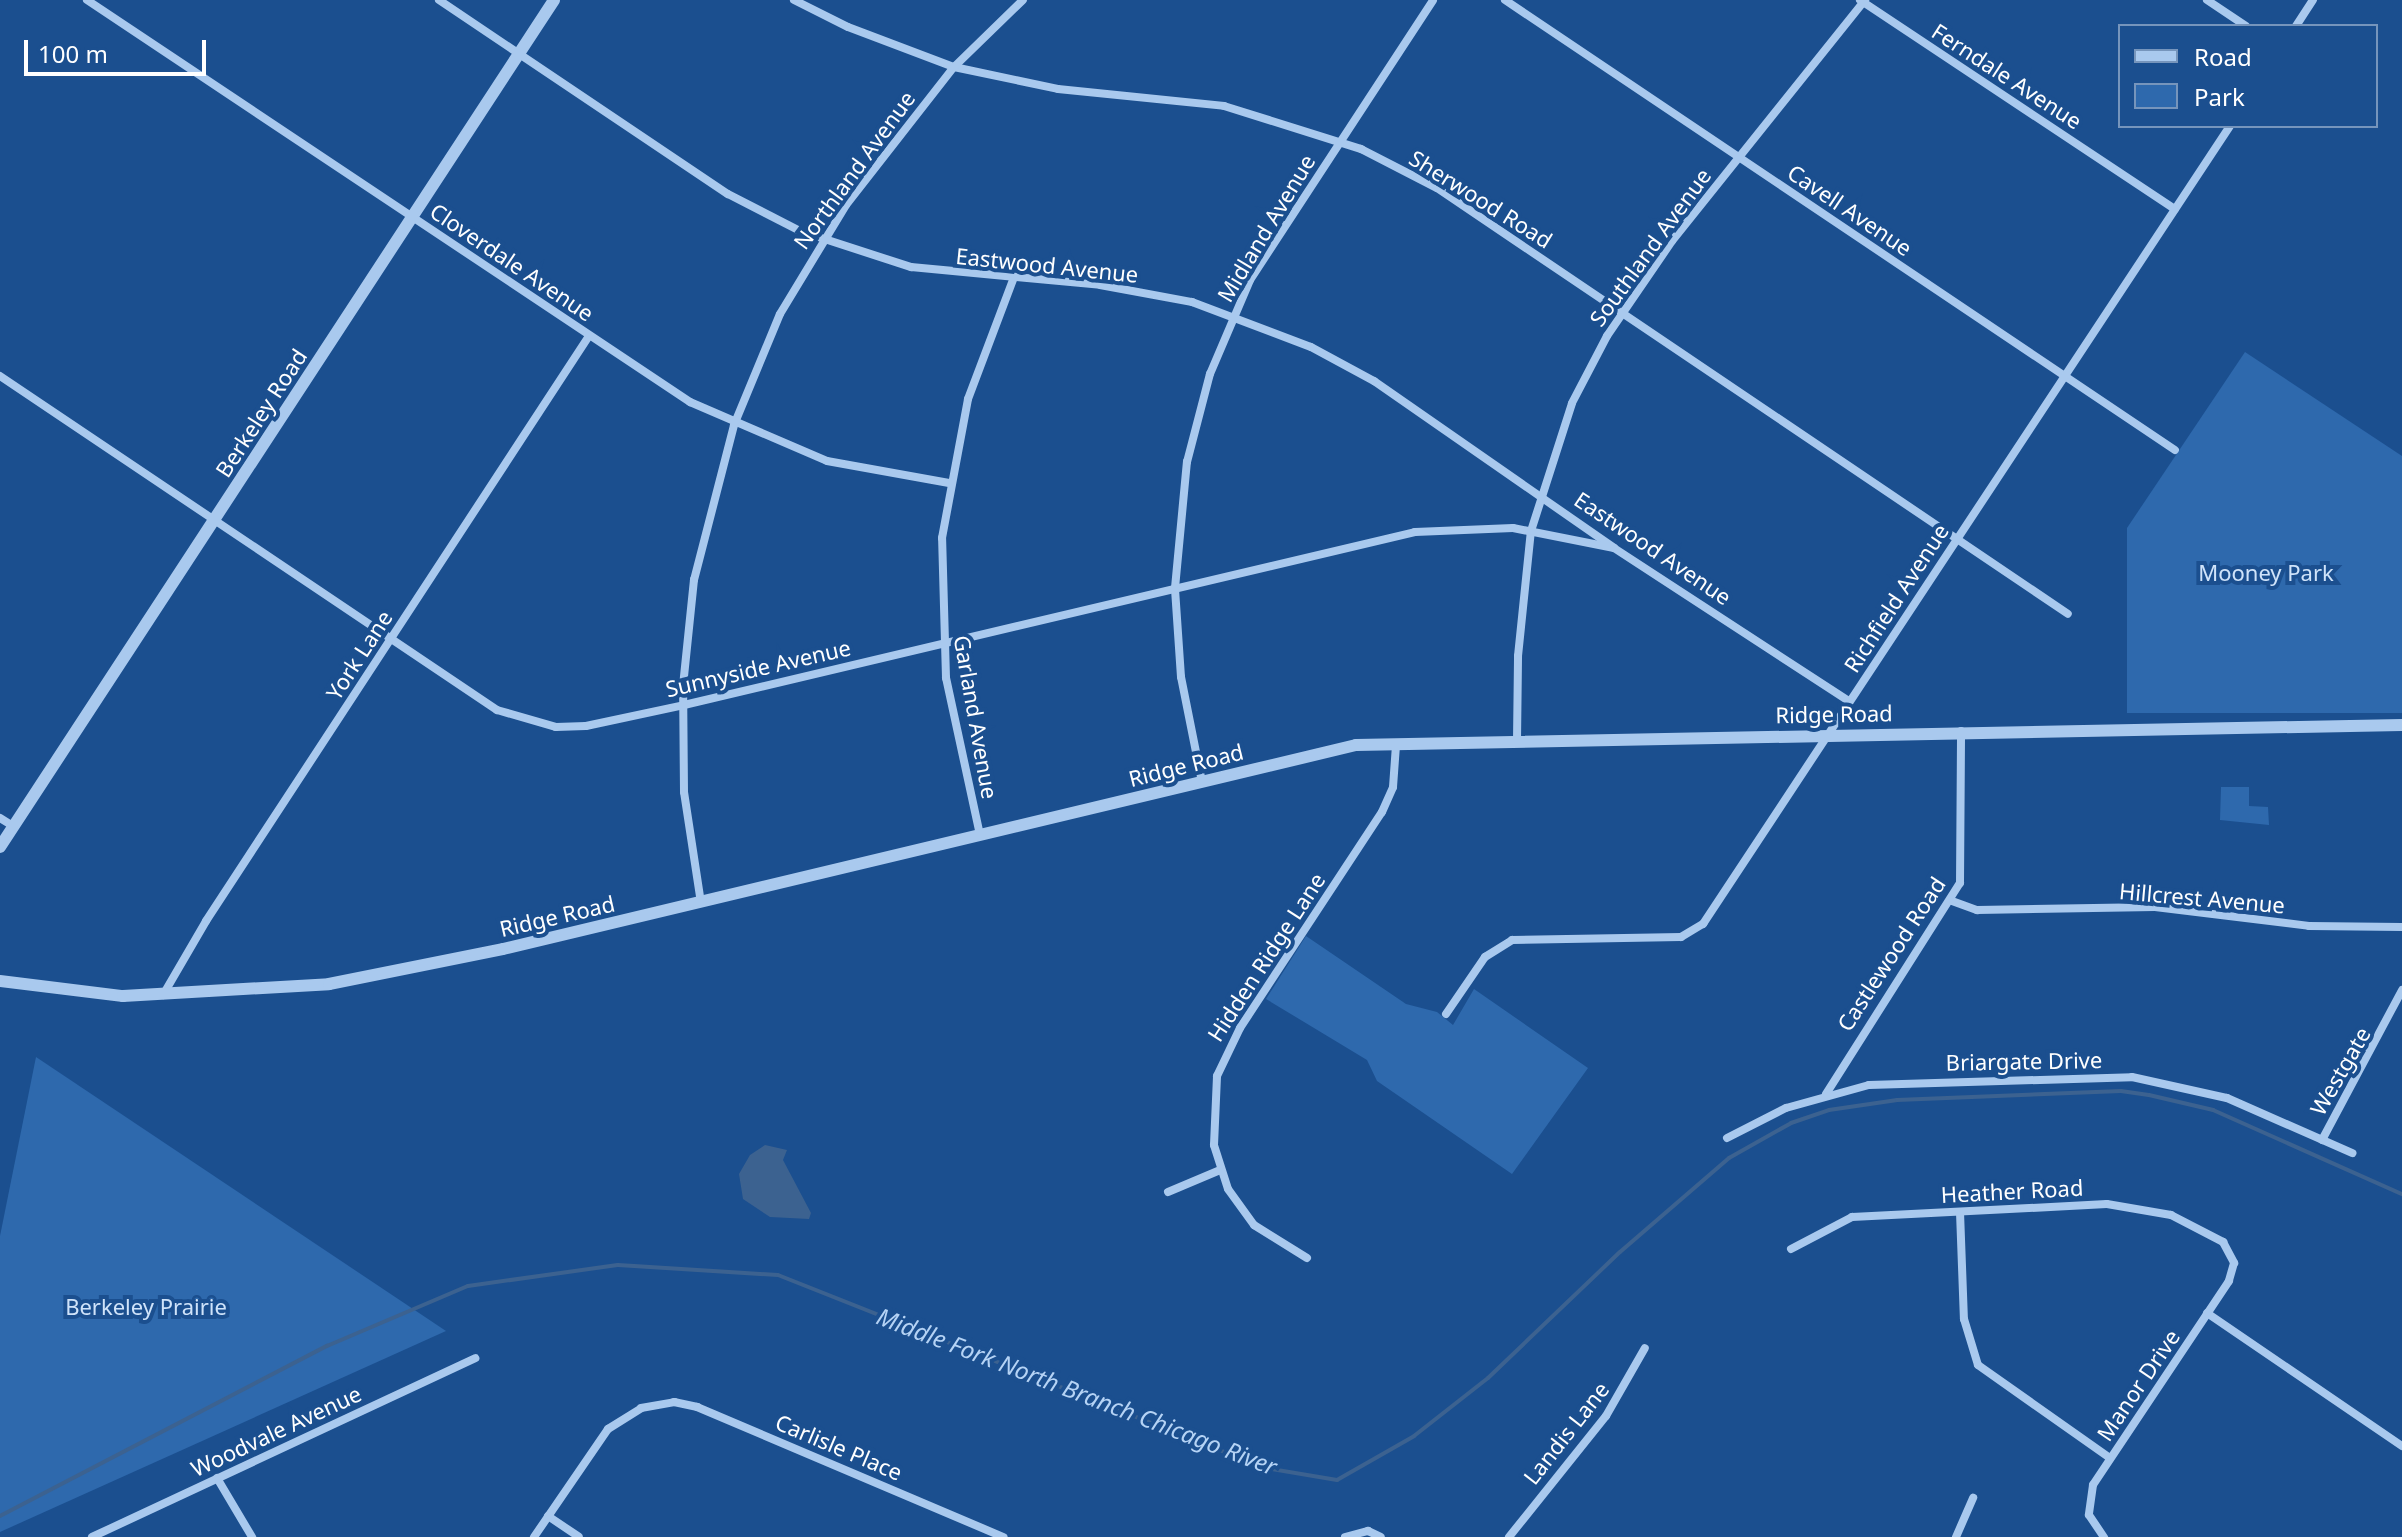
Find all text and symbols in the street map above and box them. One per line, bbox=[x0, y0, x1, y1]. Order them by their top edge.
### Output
street label: Ferndale Avenue bbox=[1927, 18, 2087, 134]
scale bar bbox=[28, 24, 210, 74]
legend bbox=[2118, 24, 2378, 128]
text: 100 m bbox=[38, 37, 108, 70]
text: Road bbox=[2194, 40, 2252, 73]
text: Park bbox=[2194, 80, 2245, 113]
street label: Northland Avenue bbox=[788, 86, 920, 254]
street label: Sherwood Road bbox=[1405, 145, 1557, 253]
street label: Midland Avenue bbox=[1212, 150, 1320, 306]
street label: Cavell Avenue bbox=[1783, 159, 1917, 261]
street label: Southland Avenue bbox=[1584, 163, 1716, 331]
street label: Cloverdale Avenue bbox=[425, 197, 599, 327]
street label: Eastwood Avenue bbox=[954, 242, 1140, 288]
street label: Berkeley Road bbox=[210, 344, 312, 482]
street label: Eastwood Avenue bbox=[1570, 486, 1736, 610]
street label: Richfield Avenue bbox=[1838, 519, 1954, 677]
park label: Mooney Park bbox=[2198, 560, 2334, 586]
street label: York Lane bbox=[320, 605, 398, 705]
street label: Garland Avenue bbox=[949, 633, 1003, 801]
street label: Sunnyside Avenue bbox=[663, 634, 853, 702]
street label: Ridge Road bbox=[1775, 700, 1893, 728]
street label: Ridge Road bbox=[1126, 738, 1246, 792]
street label: Hidden Ridge Lane bbox=[1202, 868, 1330, 1046]
street label: Castlewood Road bbox=[1831, 872, 1951, 1036]
street label: Hillcrest Avenue bbox=[2118, 878, 2286, 918]
street label: Ridge Road bbox=[497, 890, 617, 942]
street label: Westgate bbox=[2304, 1022, 2376, 1120]
street label: Briargate Drive bbox=[1945, 1046, 2103, 1076]
street label: Heather Road bbox=[1940, 1174, 2084, 1208]
park label: Berkeley Prairie bbox=[65, 1294, 227, 1320]
water label: Middle Fork North Branch Chicago River bbox=[873, 1301, 1281, 1481]
street label: Manor Drive bbox=[2091, 1324, 2185, 1446]
street label: Landis Lane bbox=[1518, 1376, 1614, 1490]
street label: Woodvale Avenue bbox=[187, 1380, 365, 1482]
street label: Carlisle Place bbox=[772, 1408, 906, 1486]

